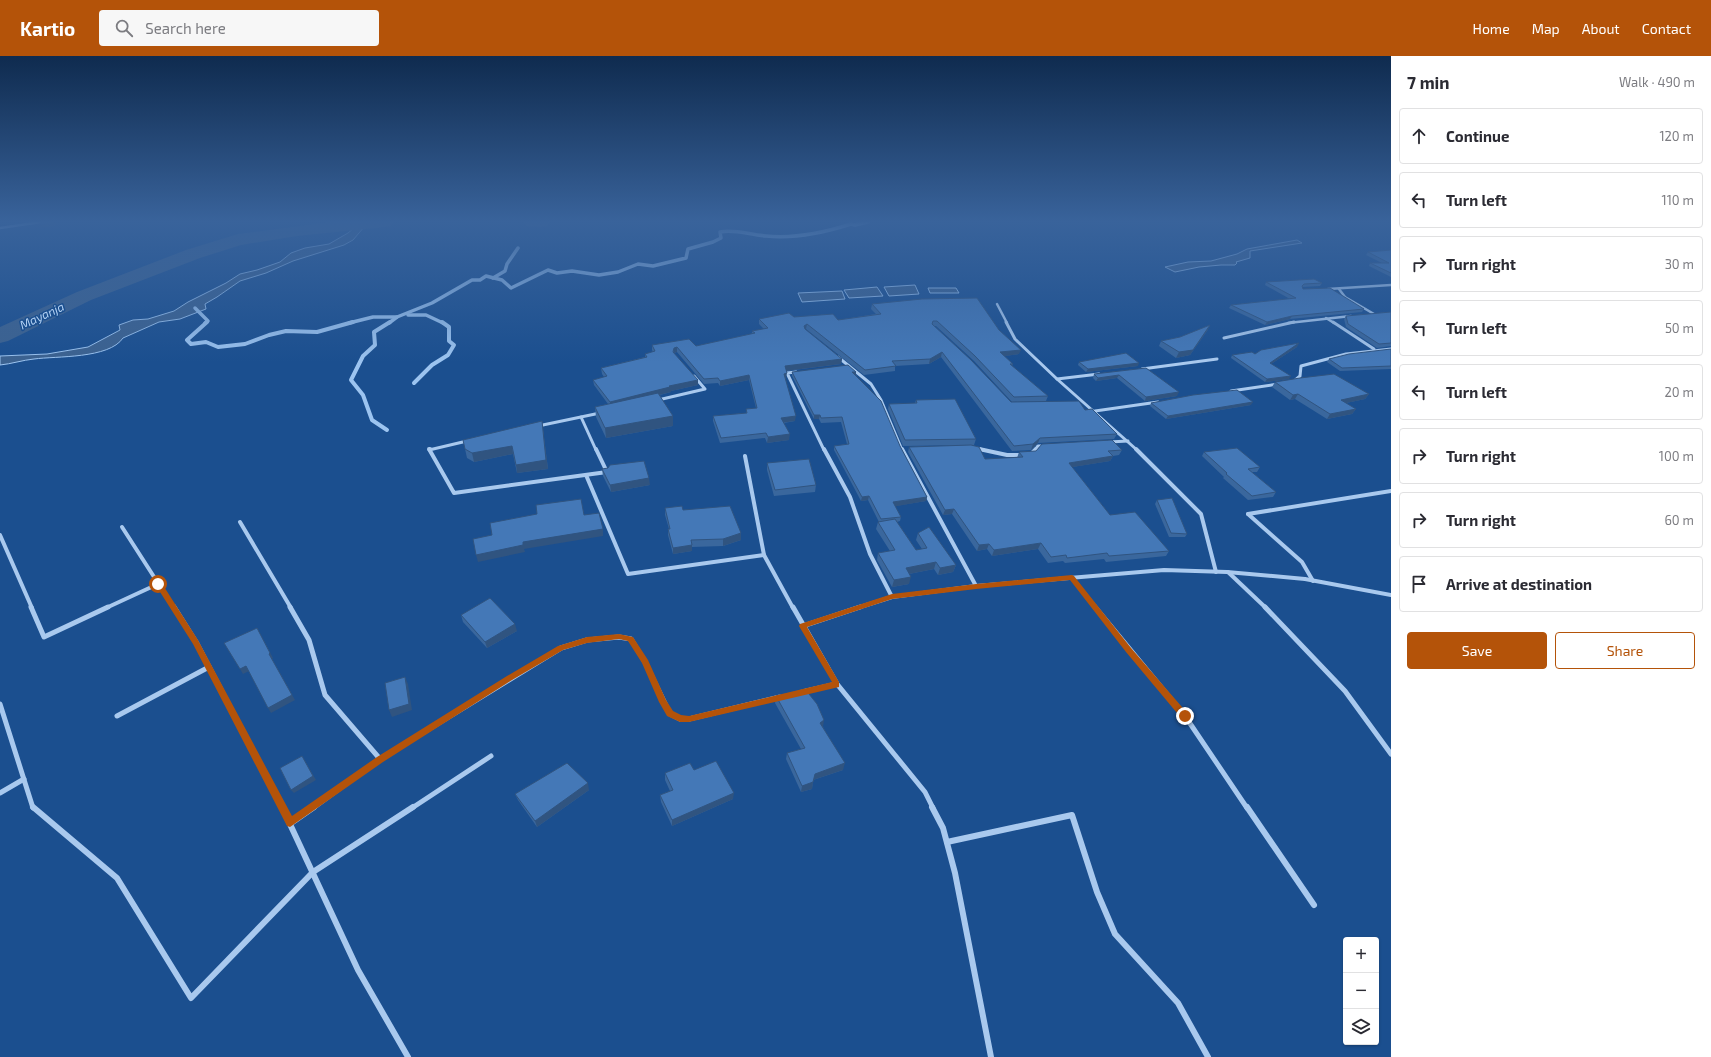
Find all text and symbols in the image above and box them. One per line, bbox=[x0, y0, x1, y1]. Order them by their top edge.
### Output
search box bbox=[99, 10, 379, 46]
text: Kartio bbox=[20, 17, 75, 40]
icon: search bbox=[113, 17, 135, 39]
text: Search here bbox=[145, 19, 226, 37]
text: Home bbox=[1473, 20, 1510, 37]
text: Map bbox=[1532, 20, 1560, 37]
text: About bbox=[1582, 20, 1620, 37]
text: Contact bbox=[1642, 20, 1691, 37]
text: 7 min bbox=[1407, 72, 1450, 92]
text: Walk · 490 m bbox=[1619, 74, 1695, 90]
icon: ahead bbox=[1408, 125, 1430, 147]
text: Continue bbox=[1446, 127, 1509, 145]
text: 120 m bbox=[1659, 128, 1694, 144]
icon: left bbox=[1408, 189, 1430, 211]
text: Turn left bbox=[1446, 191, 1507, 209]
text: 110 m bbox=[1662, 192, 1694, 208]
icon: right bbox=[1408, 253, 1430, 275]
text: Turn right bbox=[1446, 255, 1516, 273]
text: 30 m bbox=[1665, 256, 1694, 272]
water label: Mayanja bbox=[17, 299, 67, 332]
icon: left bbox=[1408, 317, 1430, 339]
text: Turn left bbox=[1446, 319, 1507, 337]
text: 50 m bbox=[1665, 320, 1694, 336]
icon: left bbox=[1408, 381, 1430, 403]
text: Turn left bbox=[1446, 383, 1507, 401]
text: 20 m bbox=[1665, 384, 1694, 400]
icon: right bbox=[1408, 445, 1430, 467]
text: Turn right bbox=[1446, 447, 1516, 465]
text: 100 m bbox=[1659, 448, 1694, 464]
icon: right bbox=[1408, 509, 1430, 531]
text: Turn right bbox=[1446, 511, 1516, 529]
text: 60 m bbox=[1664, 512, 1694, 528]
icon: arrive bbox=[1408, 573, 1430, 595]
route start bbox=[149, 575, 167, 593]
text: Arrive at destination bbox=[1446, 575, 1592, 593]
button: Save bbox=[1407, 632, 1547, 669]
button: Share bbox=[1555, 632, 1695, 669]
route end bbox=[1176, 707, 1194, 725]
map controls bbox=[1343, 937, 1379, 1045]
button: + bbox=[1343, 937, 1379, 973]
button: − bbox=[1343, 973, 1379, 1009]
button: layers bbox=[1343, 1009, 1379, 1045]

